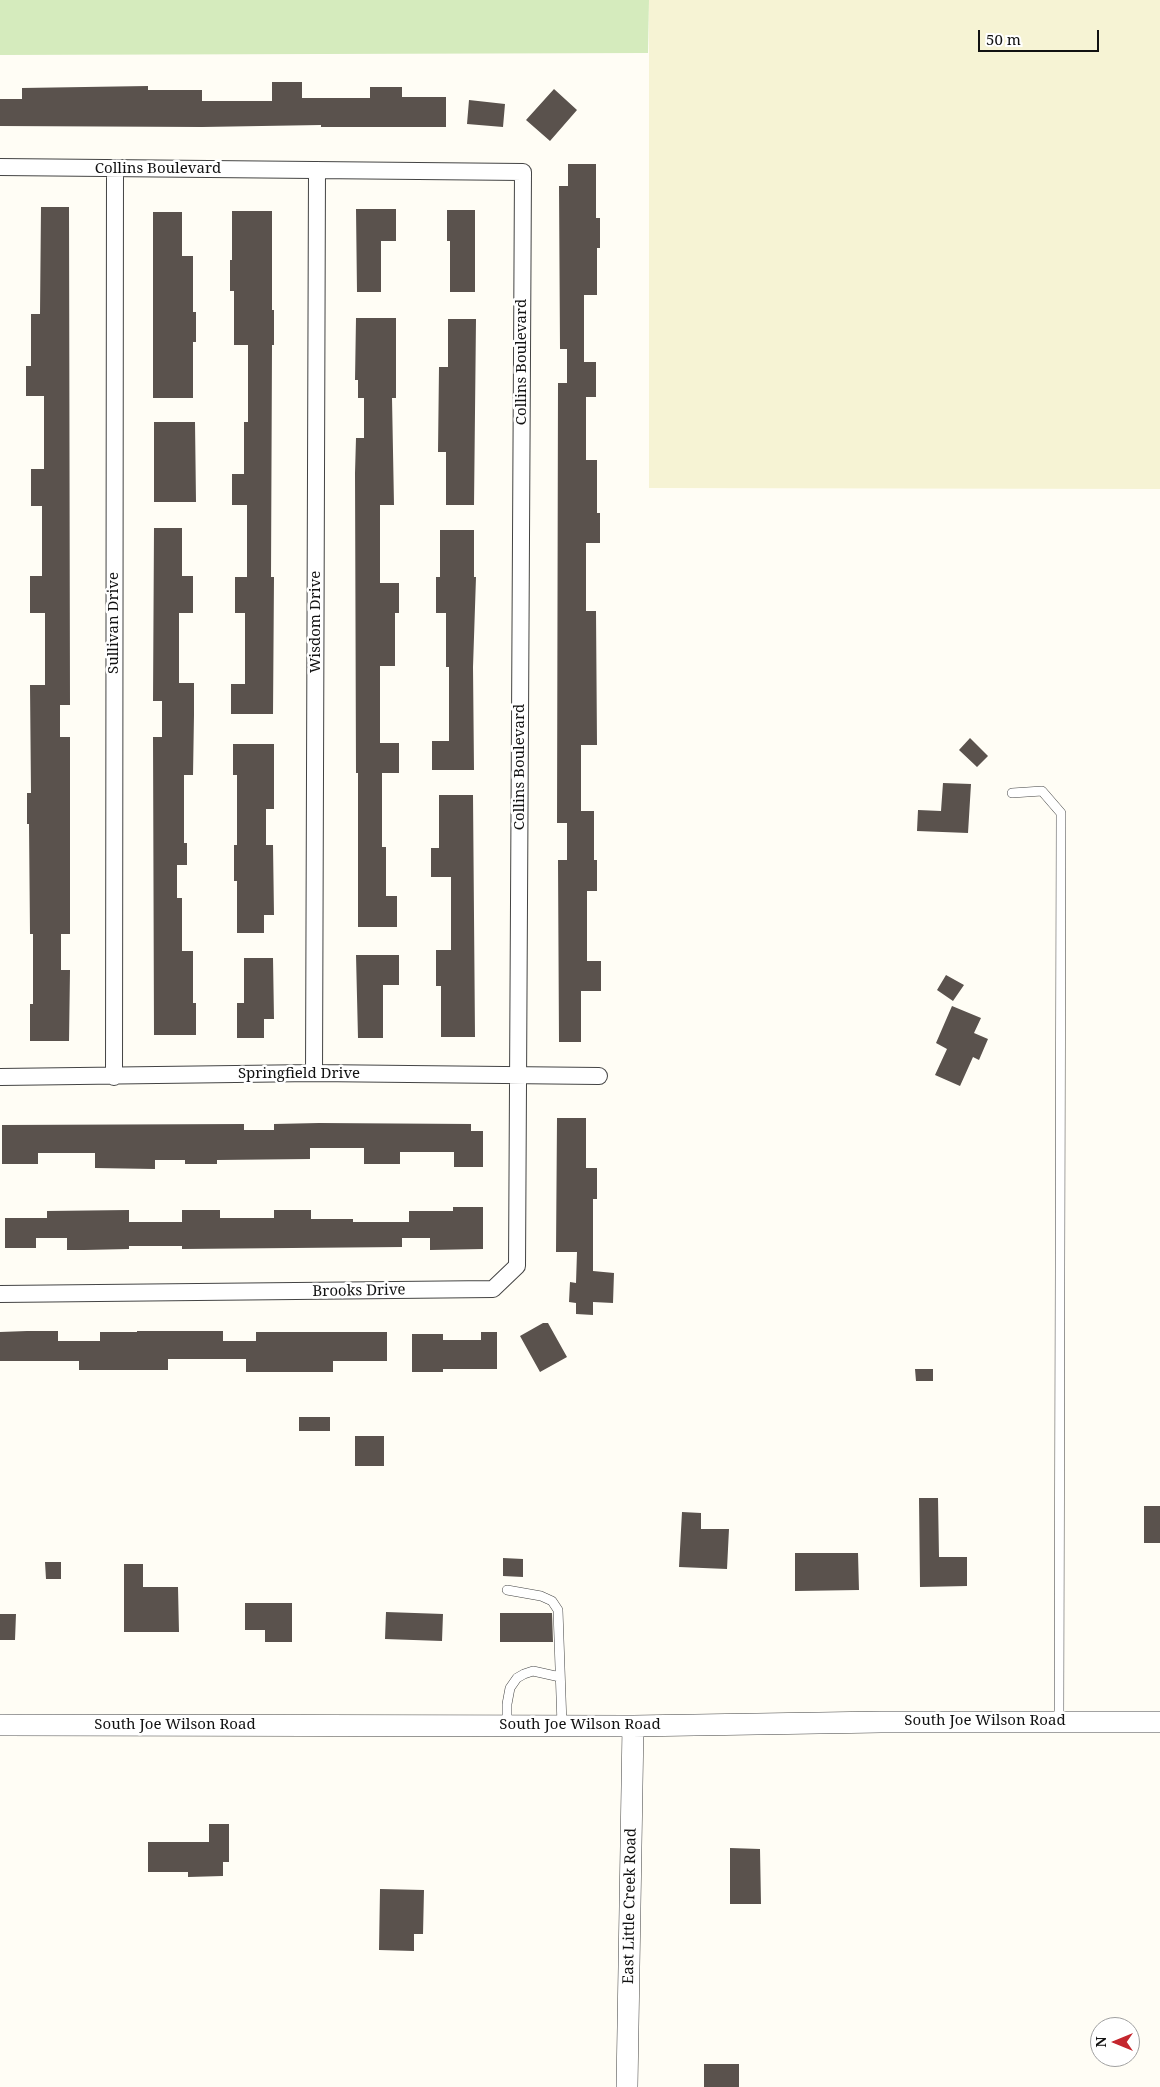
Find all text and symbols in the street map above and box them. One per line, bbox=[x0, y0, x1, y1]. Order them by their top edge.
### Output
scale bar bbox=[980, 20, 1101, 52]
text: 50 m bbox=[986, 29, 1021, 49]
street label: Collins Boulevard bbox=[95, 160, 221, 178]
street label: Collins Boulevard bbox=[513, 299, 531, 425]
street label: Wisdom Drive bbox=[307, 571, 325, 673]
street label: Sullivan Drive bbox=[105, 572, 123, 674]
street label: Collins Boulevard bbox=[511, 704, 529, 830]
street label: Springfield Drive bbox=[238, 1065, 360, 1083]
street label: Brooks Drive bbox=[312, 1281, 406, 1301]
street label: South Joe Wilson Road bbox=[904, 1712, 1066, 1730]
street label: South Joe Wilson Road bbox=[94, 1716, 256, 1734]
street label: South Joe Wilson Road bbox=[499, 1716, 661, 1734]
street label: East Little Creek Road bbox=[620, 1828, 640, 1984]
north arrow bbox=[1090, 2017, 1140, 2067]
text: N bbox=[1091, 2036, 1110, 2048]

